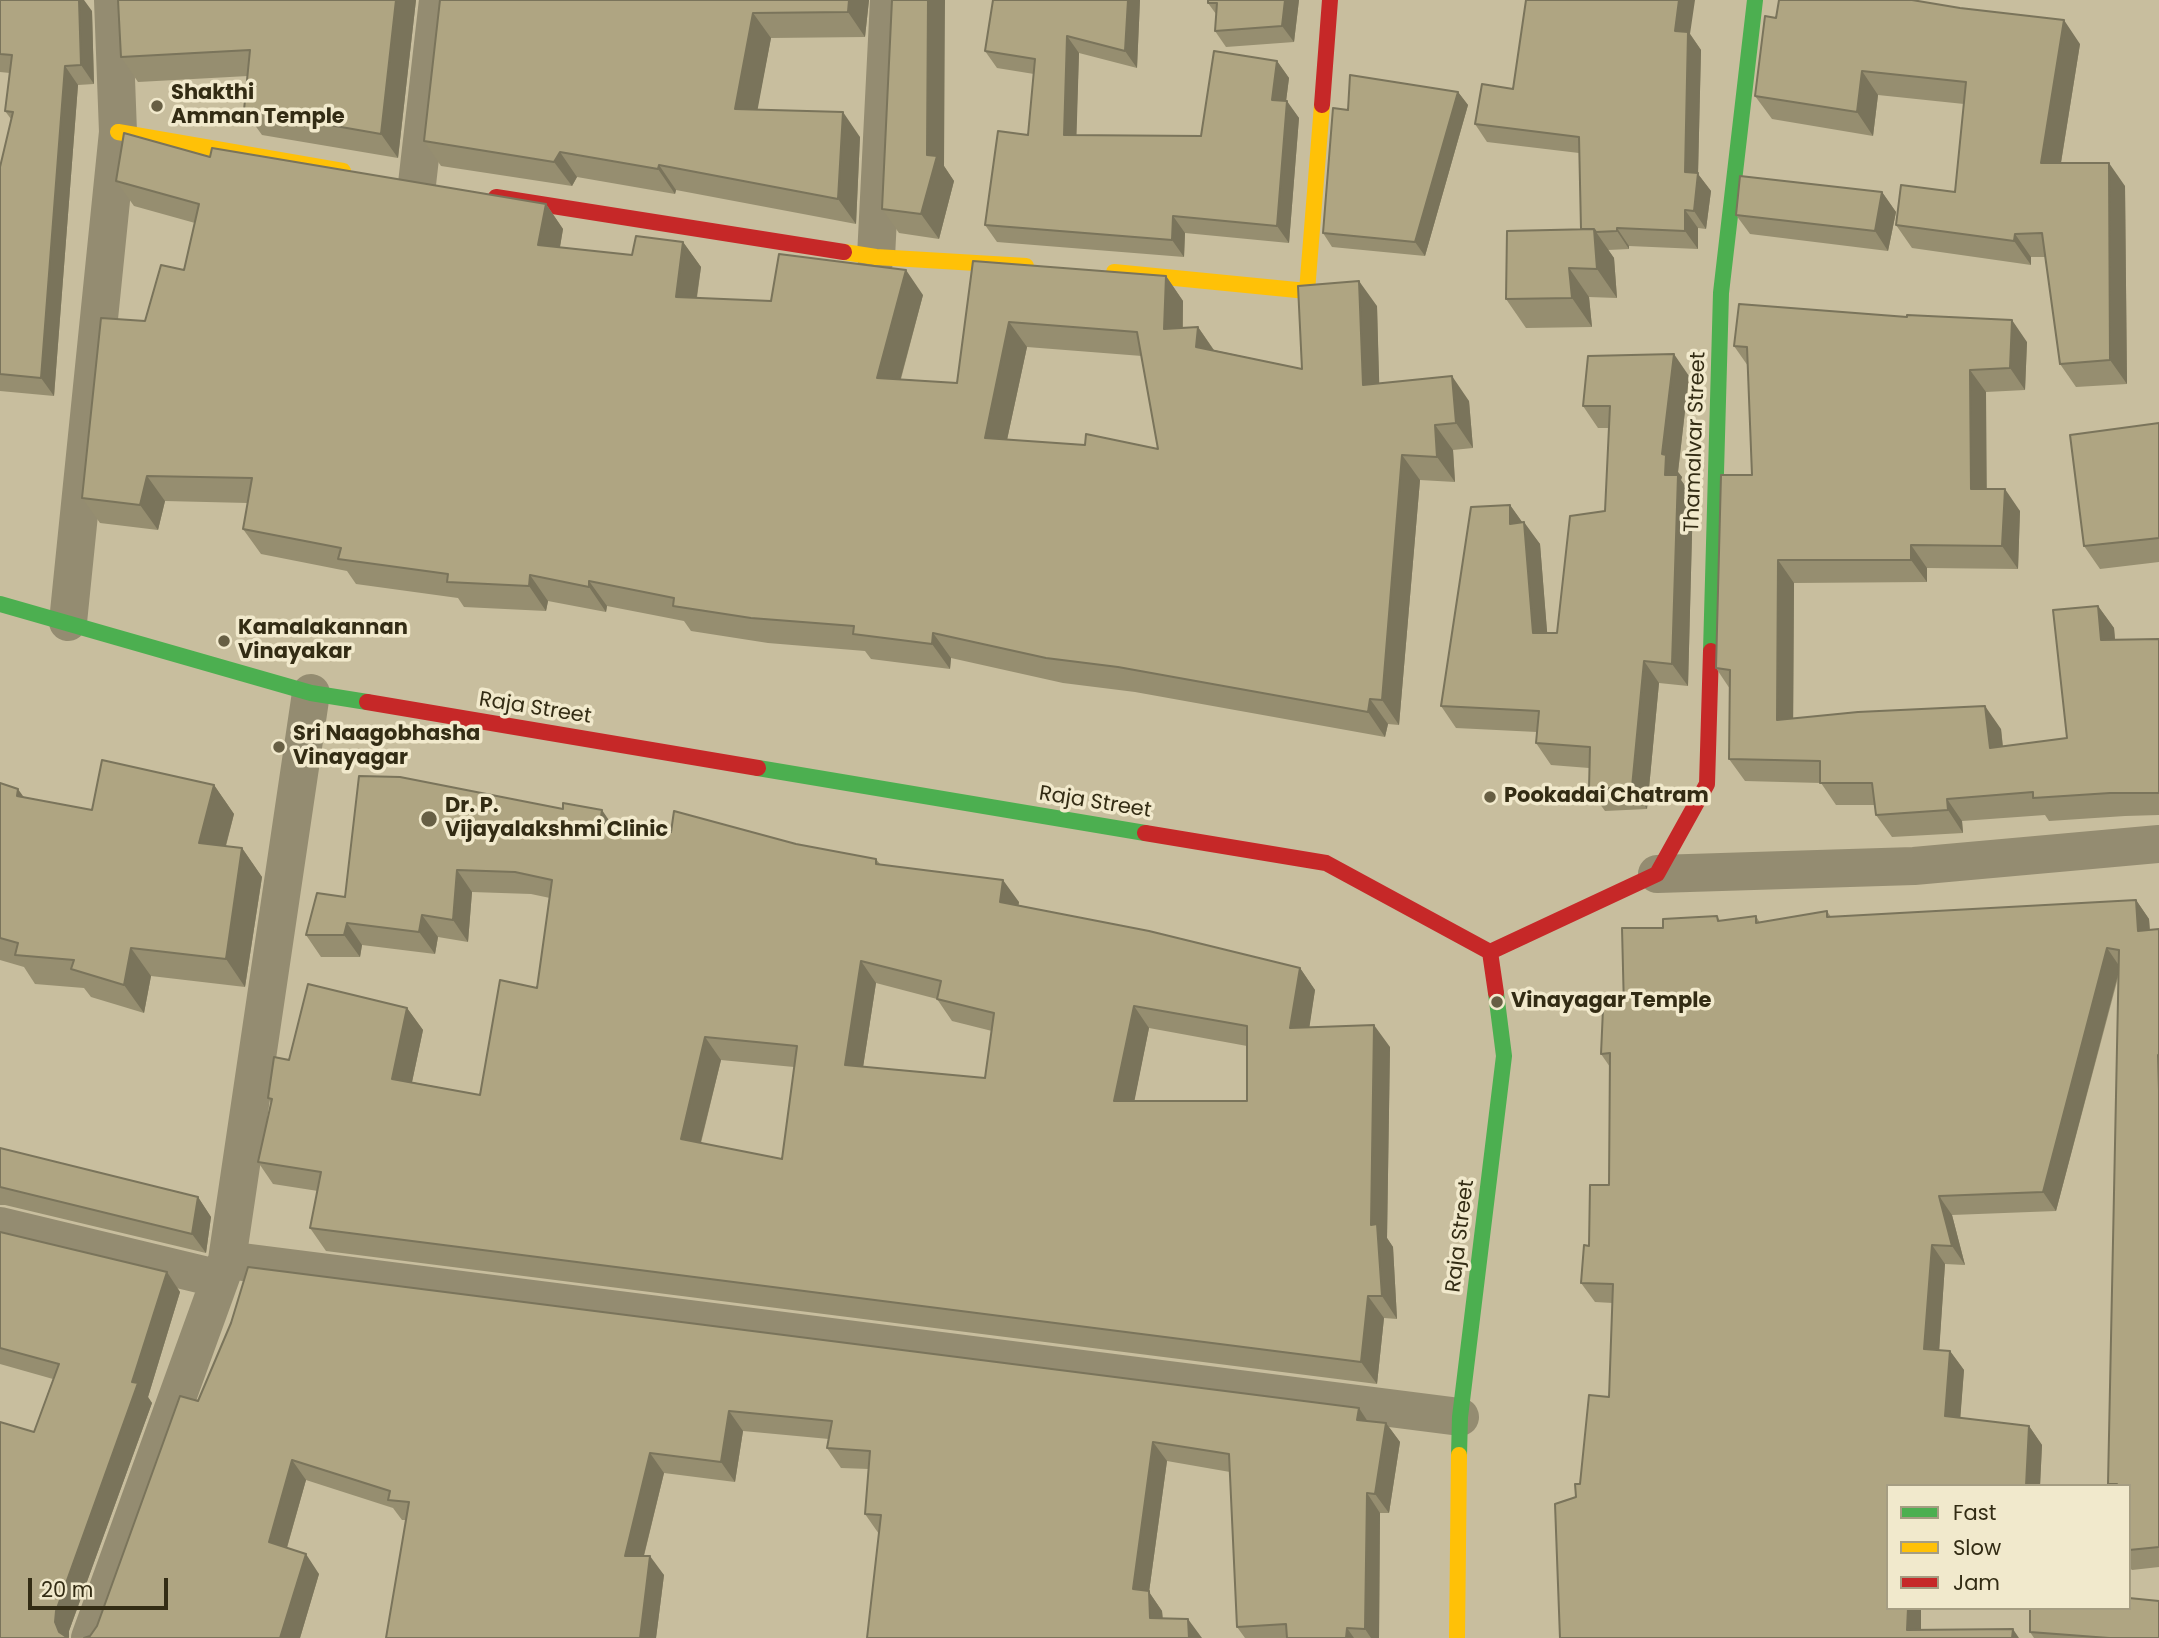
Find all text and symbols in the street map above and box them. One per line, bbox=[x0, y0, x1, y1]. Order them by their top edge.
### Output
place label: Shakthi Amman Temple bbox=[171, 81, 345, 131]
marker: Shakthi Amman Temple bbox=[149, 98, 165, 114]
street label: Thamalvar Street bbox=[1680, 351, 1712, 533]
place label: Kamalakannan Vinayakar bbox=[238, 616, 408, 666]
marker: Kamalakannan Vinayakar bbox=[216, 633, 232, 649]
street label: Raja Street bbox=[477, 688, 593, 730]
place label: Sri Naagobhasha Vinayagar bbox=[293, 722, 480, 772]
marker: Sri Naagobhasha Vinayagar bbox=[271, 739, 287, 755]
street label: Raja Street bbox=[1037, 782, 1153, 824]
place label: Pookadai Chatram bbox=[1504, 784, 1709, 810]
marker: Pookadai Chatram bbox=[1482, 789, 1498, 805]
place label: Dr. P. Vijayalakshmi Clinic bbox=[445, 794, 668, 844]
marker: Dr. P. Vijayalakshmi Clinic bbox=[419, 809, 439, 829]
place label: Vinayagar Temple bbox=[1511, 989, 1711, 1015]
marker: Vinayagar Temple bbox=[1489, 994, 1505, 1010]
street label: Raja Street bbox=[1442, 1178, 1480, 1294]
legend bbox=[1886, 1484, 2131, 1610]
text: Fast bbox=[1953, 1498, 1996, 1527]
text: Slow bbox=[1953, 1533, 2001, 1562]
scale bar bbox=[32, 1564, 172, 1608]
text: Jam bbox=[1953, 1568, 2000, 1597]
text: 20 m bbox=[41, 1575, 94, 1604]

